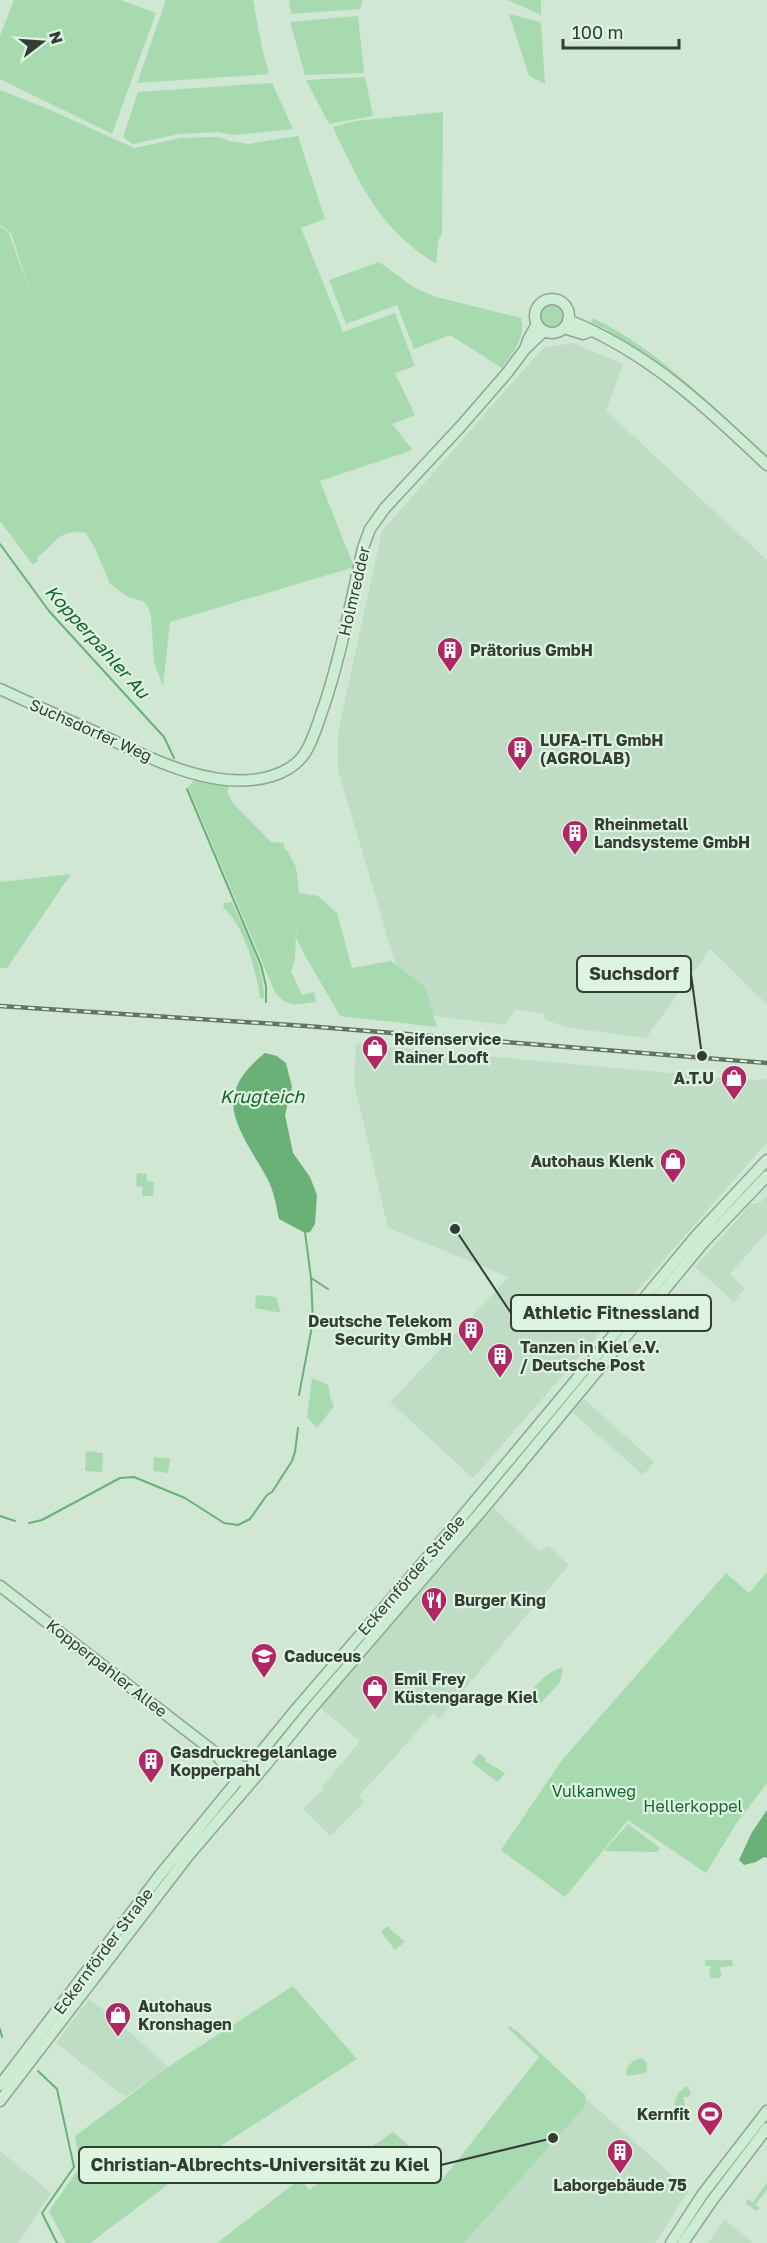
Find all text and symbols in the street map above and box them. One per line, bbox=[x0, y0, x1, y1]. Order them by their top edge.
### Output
north arrow bbox=[12, 12, 72, 72]
scale bar bbox=[563, 12, 678, 50]
text: 100 m bbox=[572, 21, 623, 43]
text: N bbox=[45, 29, 68, 46]
street label: Holmredder bbox=[334, 544, 374, 638]
water label: Kopperpahler Au bbox=[41, 580, 155, 703]
building icon: Prätorius GmbH bbox=[435, 635, 465, 673]
place label: Prätorius GmbH bbox=[470, 640, 593, 660]
street label: Suchsdorfer Weg bbox=[27, 694, 155, 766]
place label: LUFA-ITL GmbH (AGROLAB) bbox=[540, 730, 664, 768]
building icon: LUFA-ITL GmbH (AGROLAB) bbox=[505, 734, 535, 772]
place label: Rheinmetall Landsysteme GmbH bbox=[594, 814, 750, 852]
building icon: Rheinmetall Landsysteme GmbH bbox=[560, 818, 590, 856]
callout: Suchsdorf bbox=[577, 956, 691, 992]
text: Suchsdorf bbox=[589, 962, 679, 984]
place label: Reifenservice Rainer Looft bbox=[394, 1029, 501, 1067]
shop icon: Reifenservice Rainer Looft bbox=[360, 1033, 390, 1071]
shop icon: A.T.U bbox=[719, 1063, 749, 1101]
place label: A.T.U bbox=[674, 1068, 714, 1088]
water label: Krugteich bbox=[220, 1085, 305, 1107]
shop icon: Autohaus Klenk bbox=[658, 1146, 688, 1184]
place label: Autohaus Klenk bbox=[531, 1151, 655, 1171]
callout: Athletic Fitnessland bbox=[511, 1295, 711, 1331]
text: Athletic Fitnessland bbox=[523, 1301, 699, 1323]
place label: Deutsche Telekom Security GmbH bbox=[308, 1311, 452, 1349]
building icon: Deutsche Telekom Security GmbH bbox=[456, 1315, 486, 1353]
place label: Tanzen in Kiel e.V. / Deutsche Post bbox=[520, 1337, 660, 1375]
building icon: Tanzen in Kiel e.V. / Deutsche Post bbox=[485, 1341, 515, 1379]
street label: Eckernförder Straße bbox=[353, 1511, 469, 1639]
restaurant icon: Burger King bbox=[419, 1585, 449, 1623]
place label: Burger King bbox=[454, 1590, 546, 1610]
street label: Kopperpahler Allee bbox=[43, 1615, 171, 1721]
school or university icon: Caduceus bbox=[249, 1641, 279, 1679]
place label: Caduceus bbox=[284, 1646, 361, 1666]
place label: Emil Frey Küstengarage Kiel bbox=[394, 1669, 538, 1707]
shop icon: Emil Frey Küstengarage Kiel bbox=[360, 1673, 390, 1711]
place label: Gasdruckregelanlage Kopperpahl bbox=[170, 1742, 337, 1780]
building icon: Gasdruckregelanlage Kopperpahl bbox=[136, 1746, 166, 1784]
park label: Vulkanweg bbox=[552, 1781, 636, 1801]
park label: Hellerkoppel bbox=[643, 1796, 743, 1816]
street label: Eckernförder Straße bbox=[49, 1884, 157, 2018]
place label: Autohaus Kronshagen bbox=[138, 1996, 232, 2034]
shop icon: Autohaus Kronshagen bbox=[103, 2000, 133, 2038]
sports icon: Kernfit bbox=[695, 2099, 725, 2137]
place label: Kernfit bbox=[637, 2104, 690, 2124]
building icon: Laborgebäude 75 bbox=[605, 2137, 635, 2175]
callout: Christian-Albrechts-Universität zu Kiel bbox=[79, 2147, 441, 2183]
text: Christian-Albrechts-Universität zu Kiel bbox=[91, 2153, 429, 2175]
place label: Laborgebäude 75 bbox=[553, 2175, 687, 2195]

